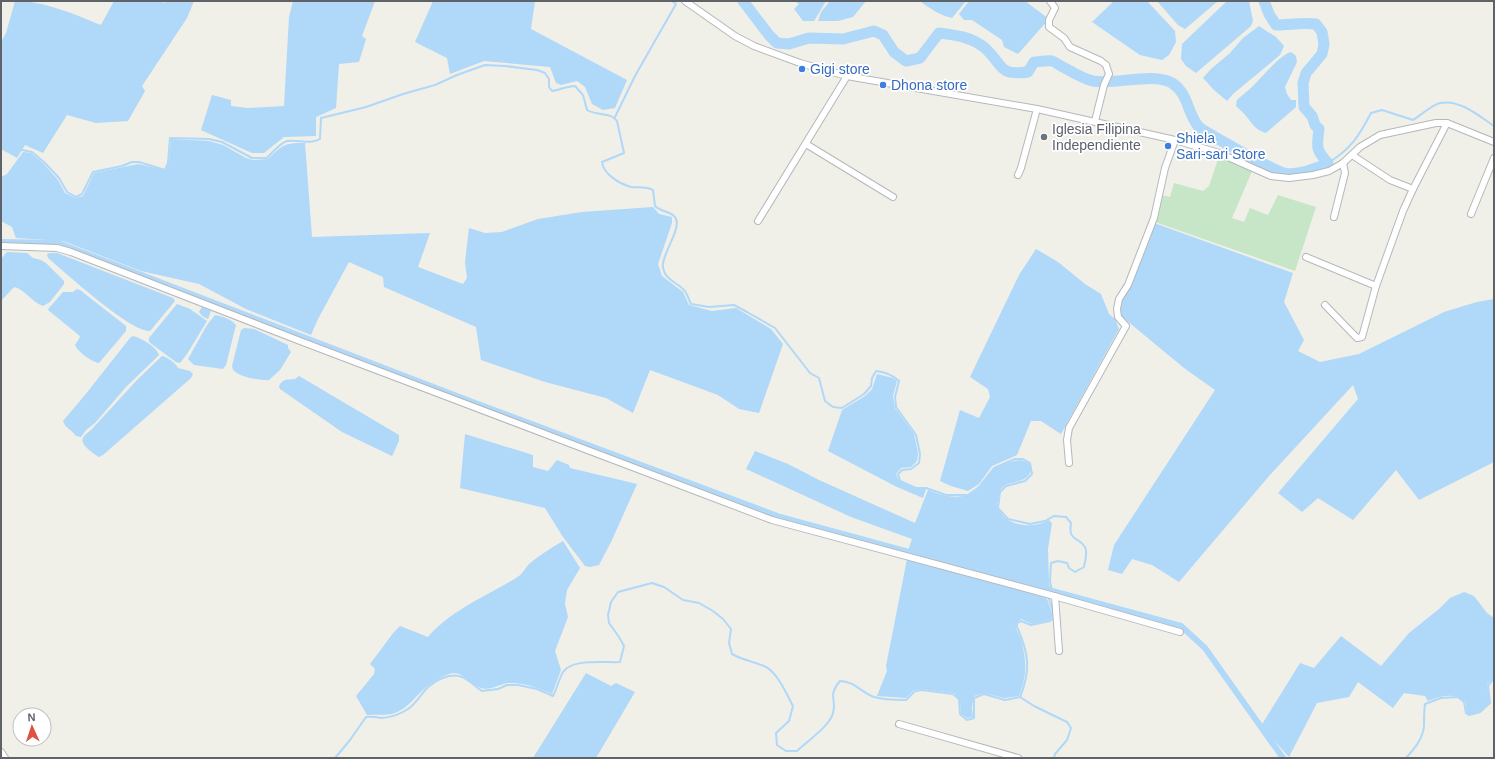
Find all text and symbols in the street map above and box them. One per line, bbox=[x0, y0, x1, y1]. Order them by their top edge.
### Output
place label: Gigi store bbox=[810, 61, 870, 77]
marker: Gigi store bbox=[797, 64, 807, 74]
place label: Dhona store bbox=[891, 77, 967, 93]
marker: Dhona store bbox=[878, 80, 888, 90]
place label: Iglesia Filipina Independiente bbox=[1052, 121, 1141, 153]
place label: Shiela Sari-sari Store bbox=[1176, 130, 1266, 162]
marker: Iglesia Filipina Independiente bbox=[1039, 132, 1049, 142]
marker: Shiela Sari-sari Store bbox=[1163, 141, 1173, 151]
north arrow bbox=[12, 707, 52, 747]
text: N bbox=[27, 711, 36, 723]

